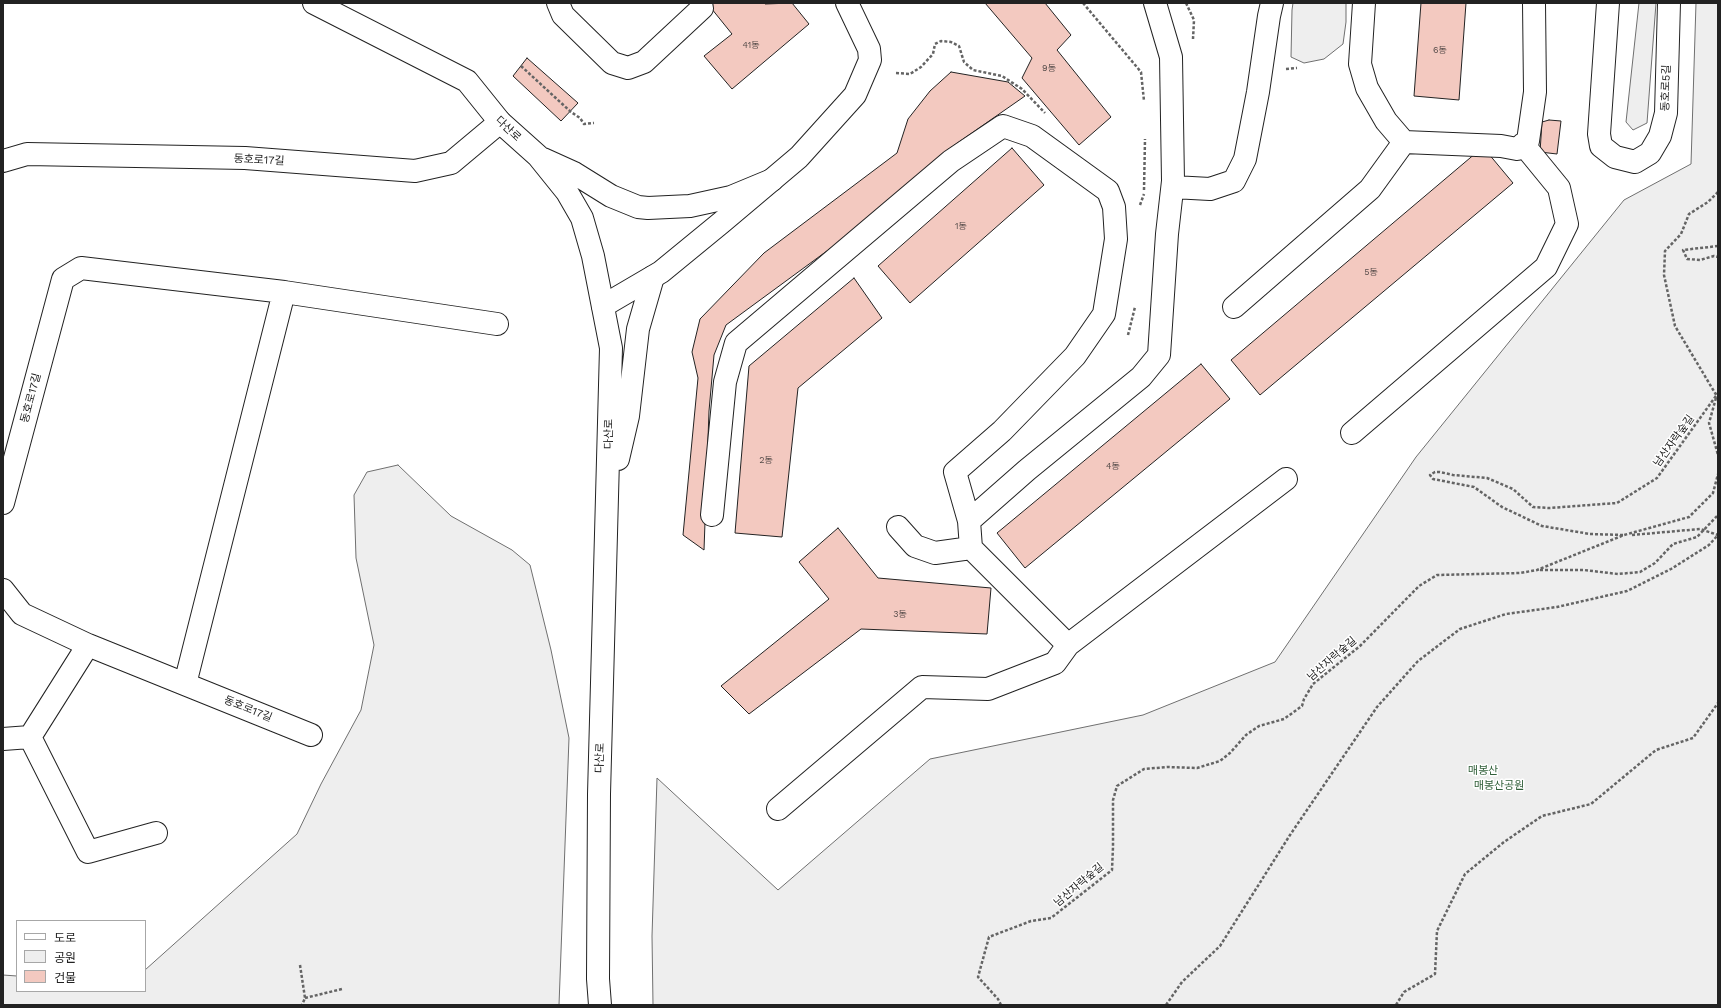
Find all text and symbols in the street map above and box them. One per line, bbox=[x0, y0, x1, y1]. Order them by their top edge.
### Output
house number: 41동 bbox=[742, 40, 760, 50]
house number: 6동 bbox=[1433, 45, 1447, 55]
house number: 9동 bbox=[1042, 63, 1056, 73]
street label: 동호로5길 bbox=[1659, 64, 1673, 112]
street label: 다산로 bbox=[492, 114, 524, 144]
street label: 동호로17길 bbox=[233, 152, 285, 168]
house number: 1동 bbox=[955, 221, 967, 231]
house number: 5동 bbox=[1364, 267, 1378, 277]
street label: 동호로17길 bbox=[18, 372, 44, 424]
street label: 남산자락숲길 bbox=[1651, 413, 1697, 469]
street label: 다산로 bbox=[602, 419, 616, 449]
house number: 2동 bbox=[759, 455, 773, 465]
house number: 4동 bbox=[1106, 461, 1120, 471]
house number: 3동 bbox=[893, 609, 907, 619]
street label: 남산자락숲길 bbox=[1305, 634, 1359, 684]
street label: 동호로17길 bbox=[222, 693, 274, 725]
street label: 다산로 bbox=[593, 743, 607, 773]
park label: 매봉산 bbox=[1468, 764, 1498, 778]
park label: 매봉산공원 bbox=[1474, 779, 1524, 793]
street label: 남산자락숲길 bbox=[1052, 860, 1106, 910]
legend bbox=[16, 920, 146, 992]
text: 도로 bbox=[54, 931, 76, 945]
text: 공원 bbox=[54, 951, 76, 965]
text: 건물 bbox=[54, 971, 76, 985]

